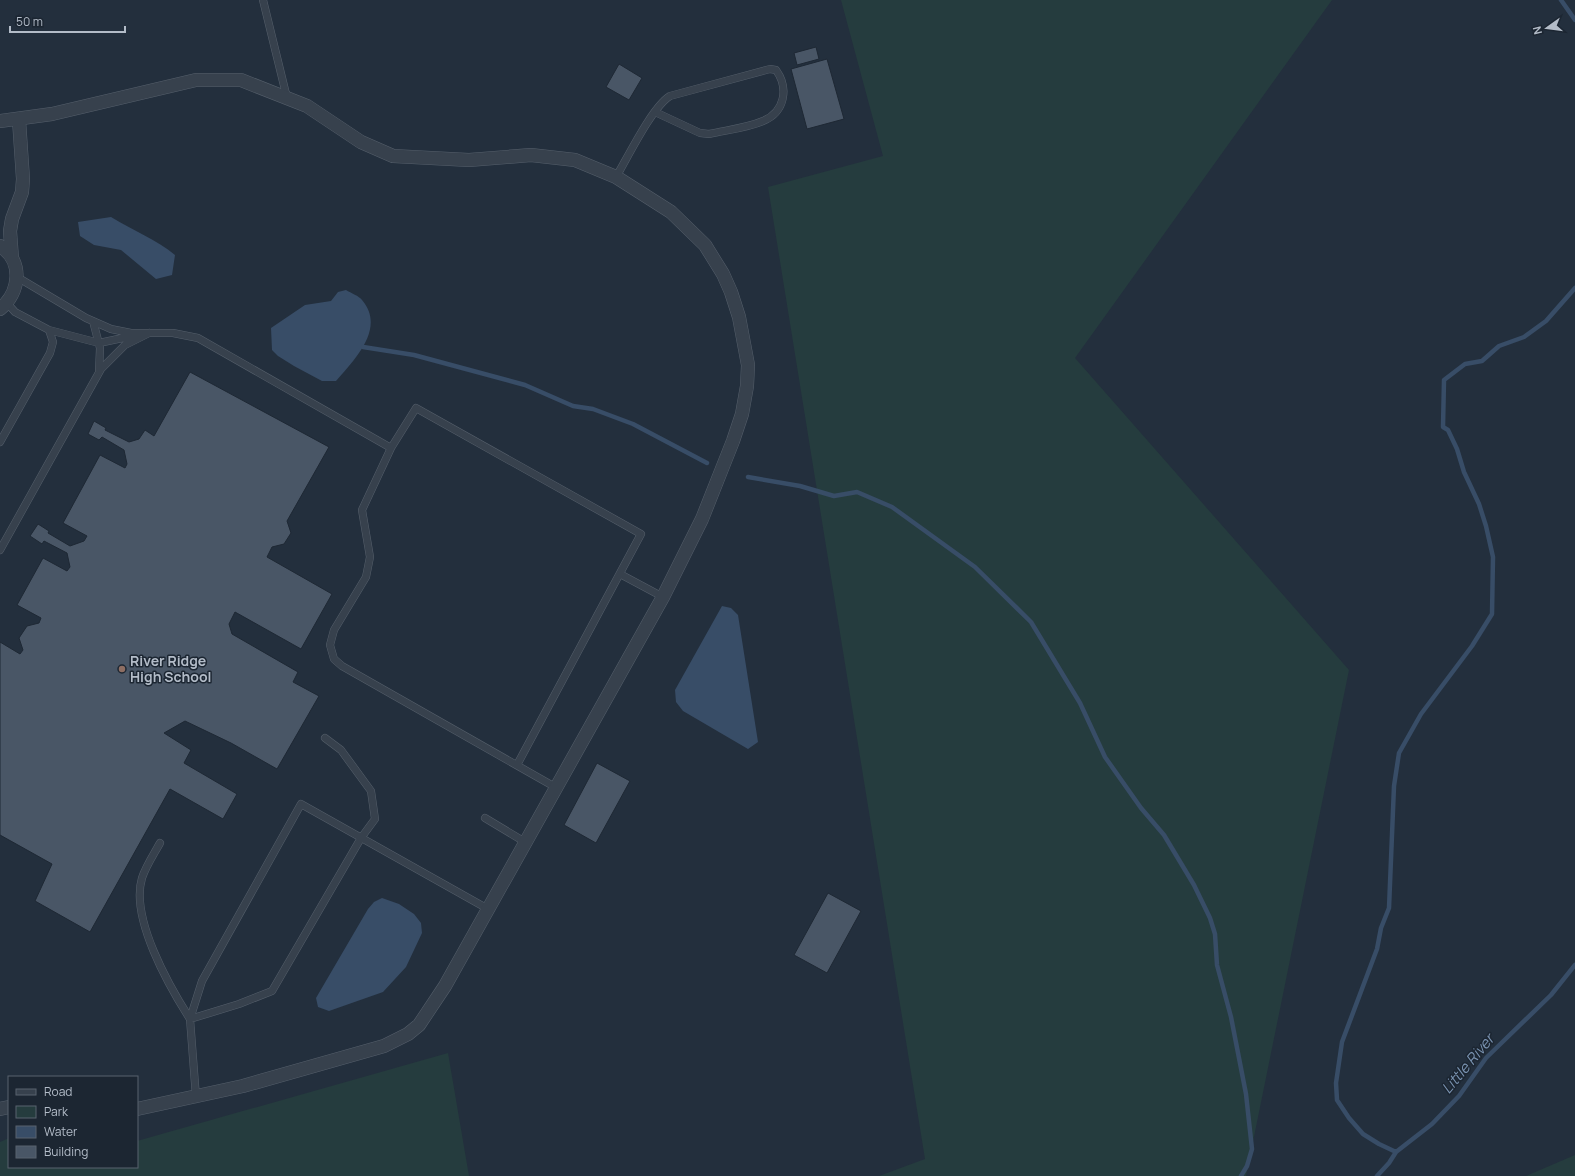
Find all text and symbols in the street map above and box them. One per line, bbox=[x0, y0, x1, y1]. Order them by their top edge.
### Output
scale bar bbox=[10, 8, 125, 34]
north arrow bbox=[1527, 8, 1567, 48]
text: 50 m bbox=[16, 13, 43, 30]
text: N bbox=[1529, 25, 1545, 36]
place label: River Ridge High School bbox=[130, 651, 211, 686]
marker: River Ridge High School bbox=[117, 664, 127, 674]
water label: Little River bbox=[1436, 1027, 1500, 1098]
legend bbox=[8, 1076, 138, 1168]
text: Road bbox=[44, 1083, 72, 1100]
text: Park bbox=[44, 1103, 69, 1120]
text: Water bbox=[44, 1123, 78, 1140]
text: Building bbox=[44, 1143, 88, 1160]

